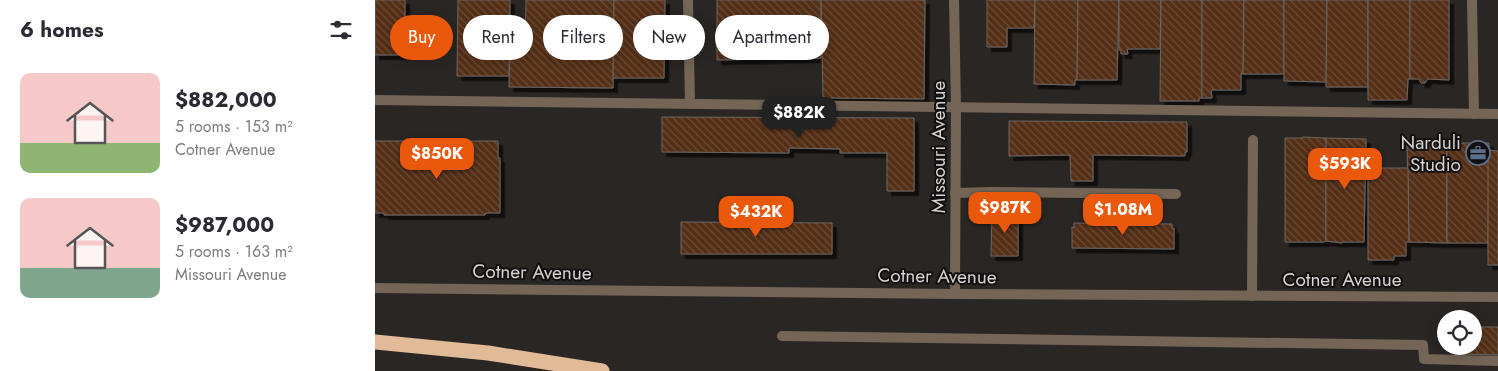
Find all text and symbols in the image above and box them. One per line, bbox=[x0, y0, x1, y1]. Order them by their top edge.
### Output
text: 6 homes bbox=[20, 15, 104, 45]
chip: Buy bbox=[390, 15, 453, 60]
chip: Rent bbox=[463, 15, 533, 60]
chip: Filters bbox=[543, 15, 623, 60]
chip: New bbox=[633, 15, 705, 60]
chip: Apartment bbox=[715, 15, 829, 60]
icon: filters bbox=[327, 16, 355, 44]
street label: Missouri Avenue bbox=[925, 81, 952, 213]
text: $882,000 bbox=[175, 85, 277, 115]
icon: home bbox=[60, 93, 120, 153]
pin: $882K bbox=[764, 96, 834, 139]
text: $882K bbox=[773, 101, 825, 124]
text: 5 rooms · 153 m² bbox=[175, 115, 293, 138]
place label: Narduli Studio bbox=[1401, 129, 1461, 178]
text: Cotner Avenue bbox=[175, 138, 275, 161]
pin: $850K bbox=[402, 138, 472, 180]
office icon: Narduli Studio bbox=[1465, 140, 1491, 166]
text: $850K bbox=[411, 142, 463, 165]
pin: $593K bbox=[1310, 148, 1380, 190]
text: $593K bbox=[1319, 152, 1371, 175]
pin: $987K bbox=[970, 192, 1040, 234]
pin: $1.08M bbox=[1082, 194, 1164, 236]
pin: $432K bbox=[721, 196, 791, 238]
text: $987K bbox=[979, 196, 1031, 219]
text: $1.08M bbox=[1094, 198, 1152, 221]
text: $432K bbox=[730, 200, 782, 223]
text: $987,000 bbox=[175, 210, 274, 240]
icon: home bbox=[60, 218, 120, 278]
text: 5 rooms · 163 m² bbox=[175, 240, 293, 263]
street label: Cotner Avenue bbox=[472, 257, 592, 287]
street label: Cotner Avenue bbox=[877, 261, 997, 291]
text: Missouri Avenue bbox=[175, 263, 286, 286]
street label: Cotner Avenue bbox=[1282, 266, 1402, 293]
map controls bbox=[1437, 310, 1482, 355]
button: locate bbox=[1437, 310, 1482, 355]

